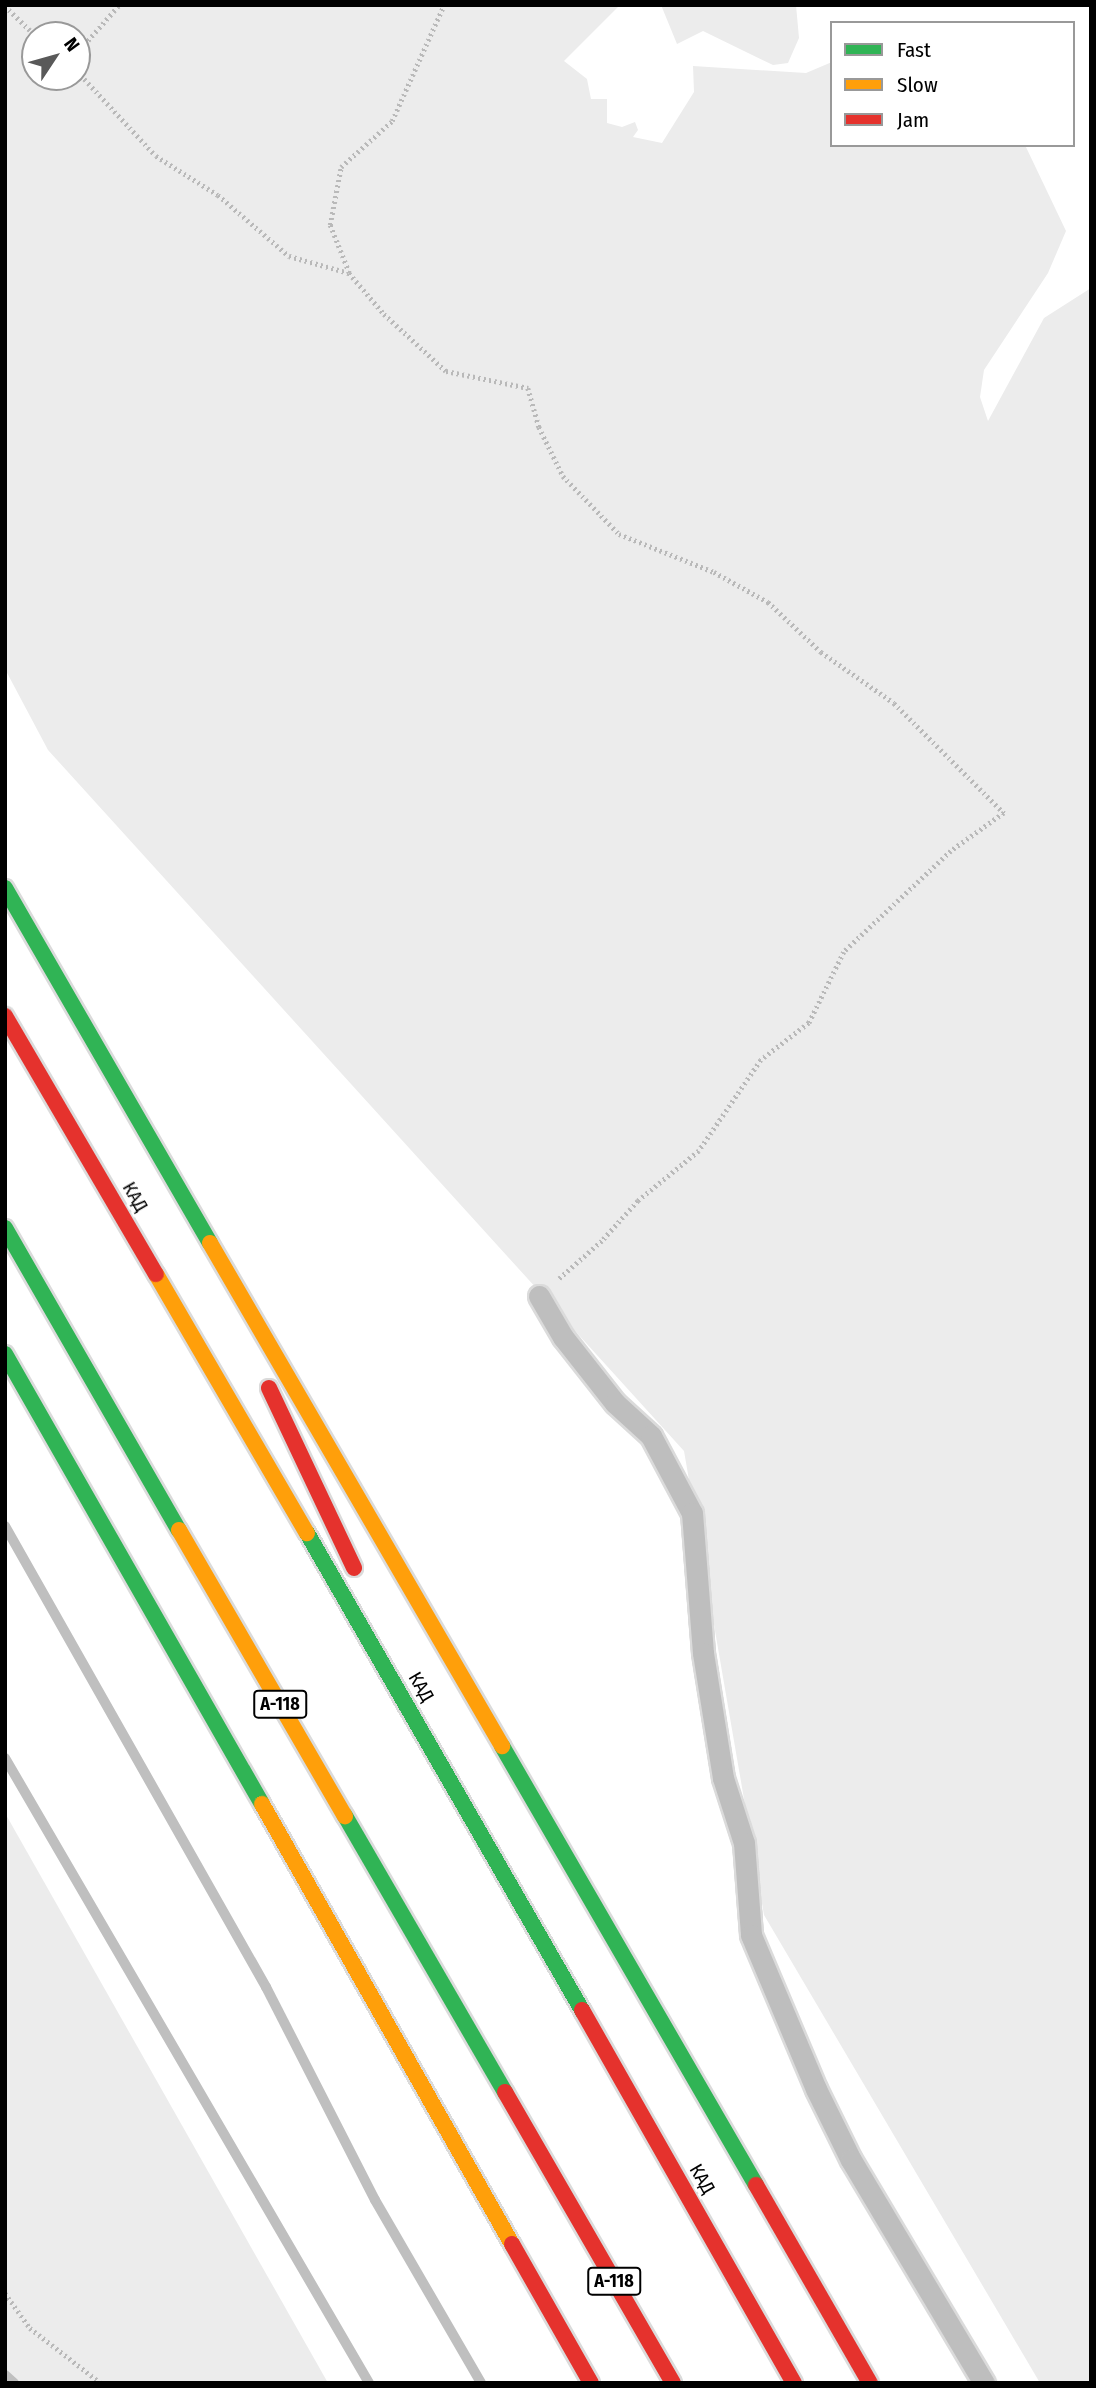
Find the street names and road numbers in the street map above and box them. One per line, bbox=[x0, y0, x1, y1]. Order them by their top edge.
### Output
street label: КАД bbox=[117, 1178, 153, 1216]
street label: КАД bbox=[403, 1668, 439, 1706]
road number: А-118 bbox=[252, 1689, 308, 1718]
street label: КАД bbox=[684, 2160, 720, 2198]
road number: А-118 bbox=[586, 2266, 642, 2295]

